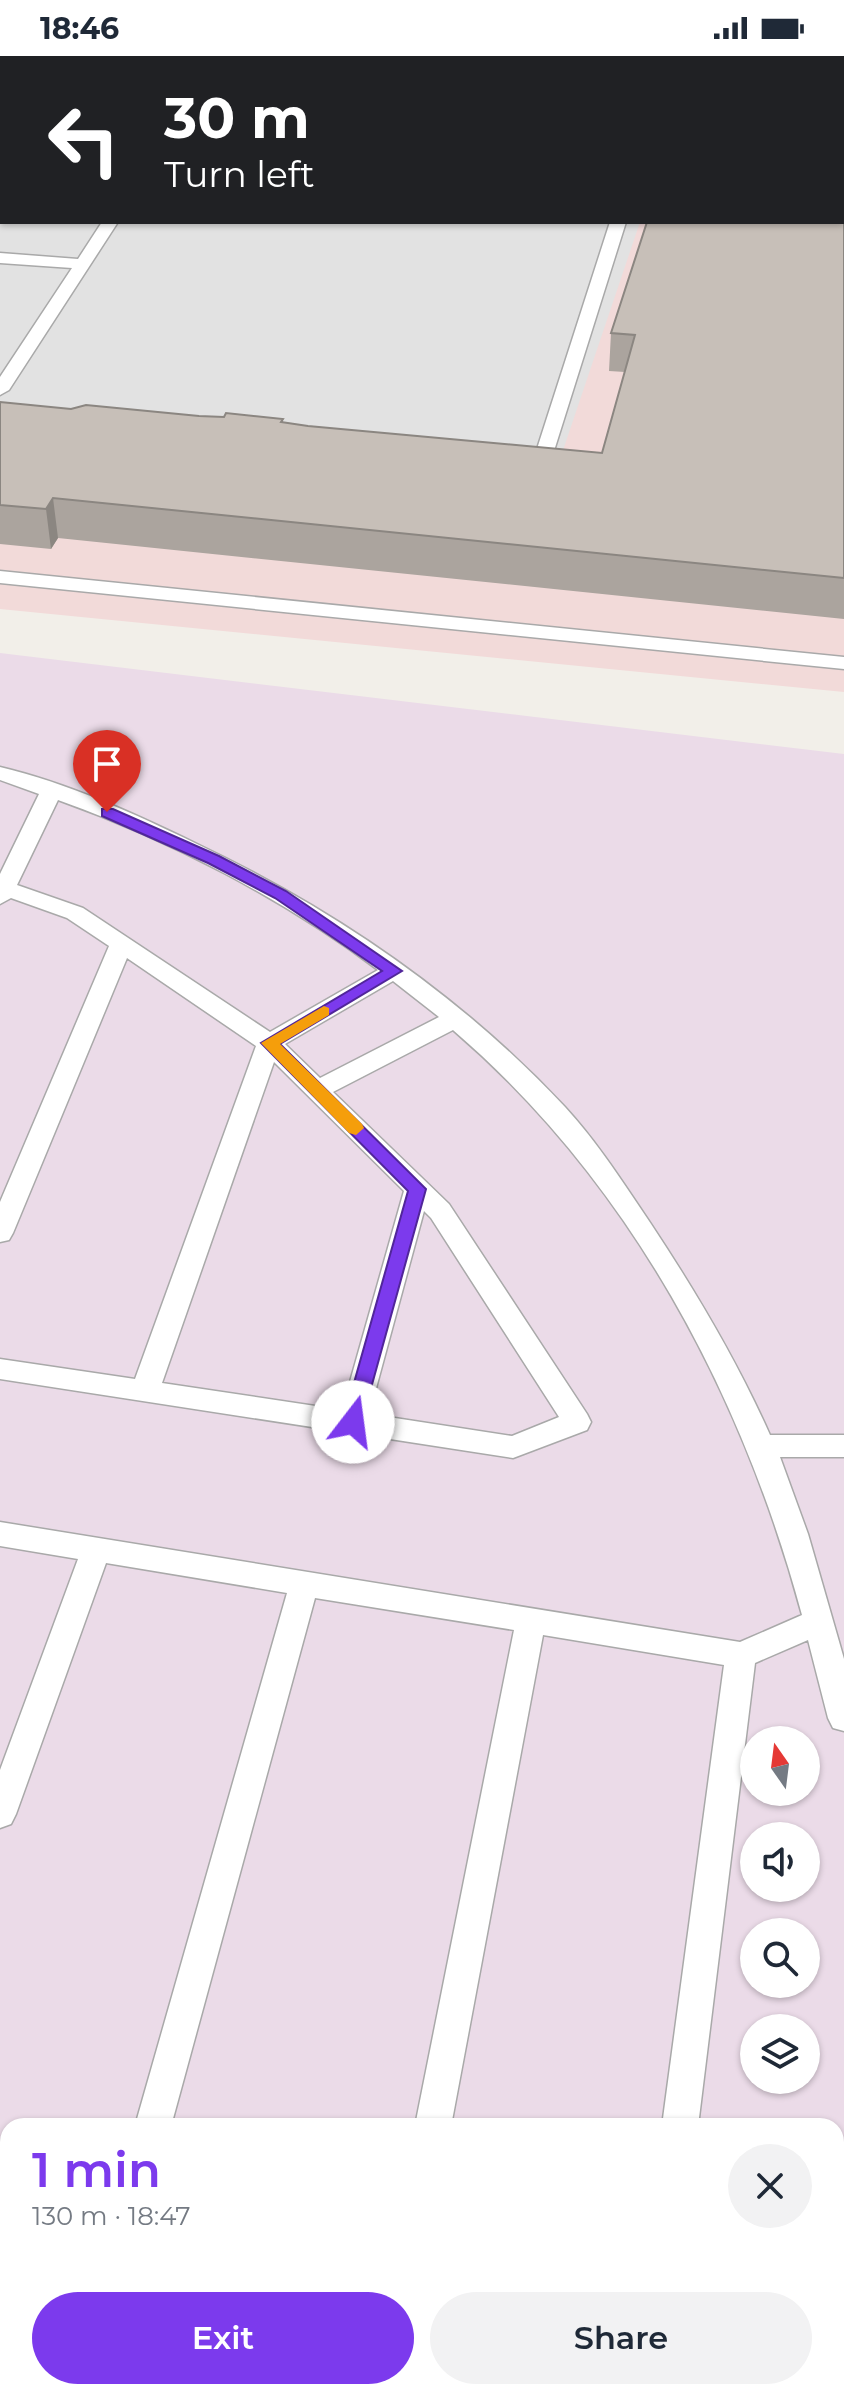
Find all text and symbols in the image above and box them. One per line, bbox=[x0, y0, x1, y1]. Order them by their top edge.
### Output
text: 18:46 bbox=[40, 10, 119, 47]
text: 30 m bbox=[164, 84, 310, 152]
icon: left bbox=[32, 88, 136, 192]
text: Turn left bbox=[164, 152, 315, 196]
pin bbox=[73, 730, 141, 812]
icon: arrive bbox=[85, 742, 129, 786]
position arrow bbox=[311, 1380, 395, 1464]
north arrow bbox=[740, 1726, 820, 1806]
map controls bbox=[740, 1726, 820, 2094]
button: sound bbox=[740, 1822, 820, 1902]
button: search bbox=[740, 1918, 820, 1998]
button: layers bbox=[740, 2014, 820, 2094]
text: 1 min bbox=[32, 2141, 161, 2199]
button: close bbox=[728, 2144, 812, 2228]
text: 130 m · 18:47 bbox=[32, 2200, 191, 2232]
button: Exit bbox=[32, 2292, 414, 2384]
button: Share bbox=[430, 2292, 812, 2384]

